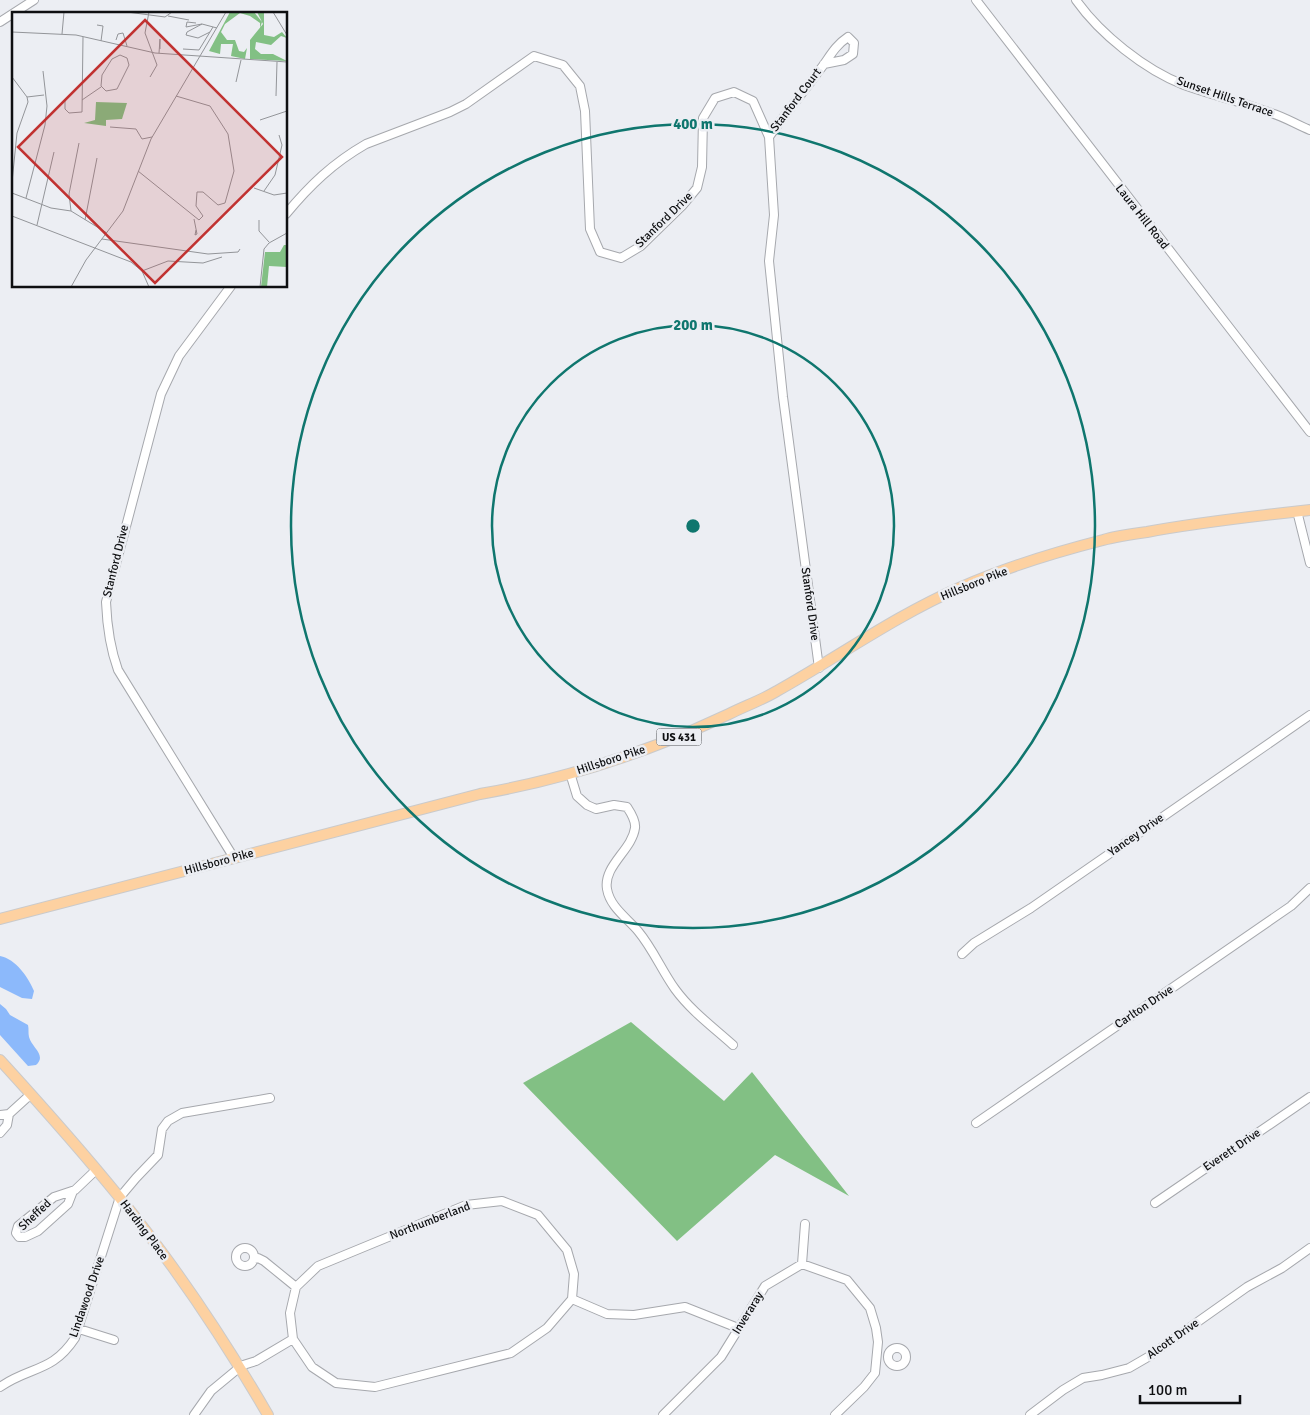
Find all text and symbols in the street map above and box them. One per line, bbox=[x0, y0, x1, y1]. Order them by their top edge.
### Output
inset map bbox=[12, 12, 288, 288]
street label: Stanford Court bbox=[767, 65, 825, 135]
street label: Sunset Hills Terrace bbox=[1175, 73, 1275, 121]
text: 400 m bbox=[673, 115, 713, 133]
street label: Laura Hill Road bbox=[1112, 181, 1172, 253]
street label: Stanford Drive bbox=[632, 189, 696, 251]
text: 200 m bbox=[673, 316, 713, 334]
centre of rings bbox=[684, 517, 702, 535]
street label: Stanford Drive bbox=[100, 523, 132, 599]
street label: Hillsboro Pike bbox=[938, 564, 1010, 604]
street label: Stanford Drive bbox=[797, 566, 823, 642]
road number: US 431 bbox=[656, 729, 702, 746]
street label: Hillsboro Pike bbox=[575, 742, 647, 778]
street label: Yancey Drive bbox=[1105, 810, 1167, 860]
street label: Hillsboro Pike bbox=[183, 846, 255, 878]
street label: Carlton Drive bbox=[1112, 982, 1176, 1032]
street label: Everett Drive bbox=[1200, 1125, 1264, 1175]
street label: Sheffed bbox=[16, 1196, 54, 1234]
street label: Harding Place bbox=[116, 1197, 172, 1263]
street label: Northumberland bbox=[388, 1199, 472, 1243]
street label: Lindawood Drive bbox=[66, 1254, 108, 1340]
street label: Inveraray bbox=[729, 1289, 767, 1337]
street label: Alcott Drive bbox=[1144, 1316, 1202, 1362]
scale bar bbox=[1140, 1372, 1240, 1404]
text: 100 m bbox=[1148, 1381, 1188, 1399]

